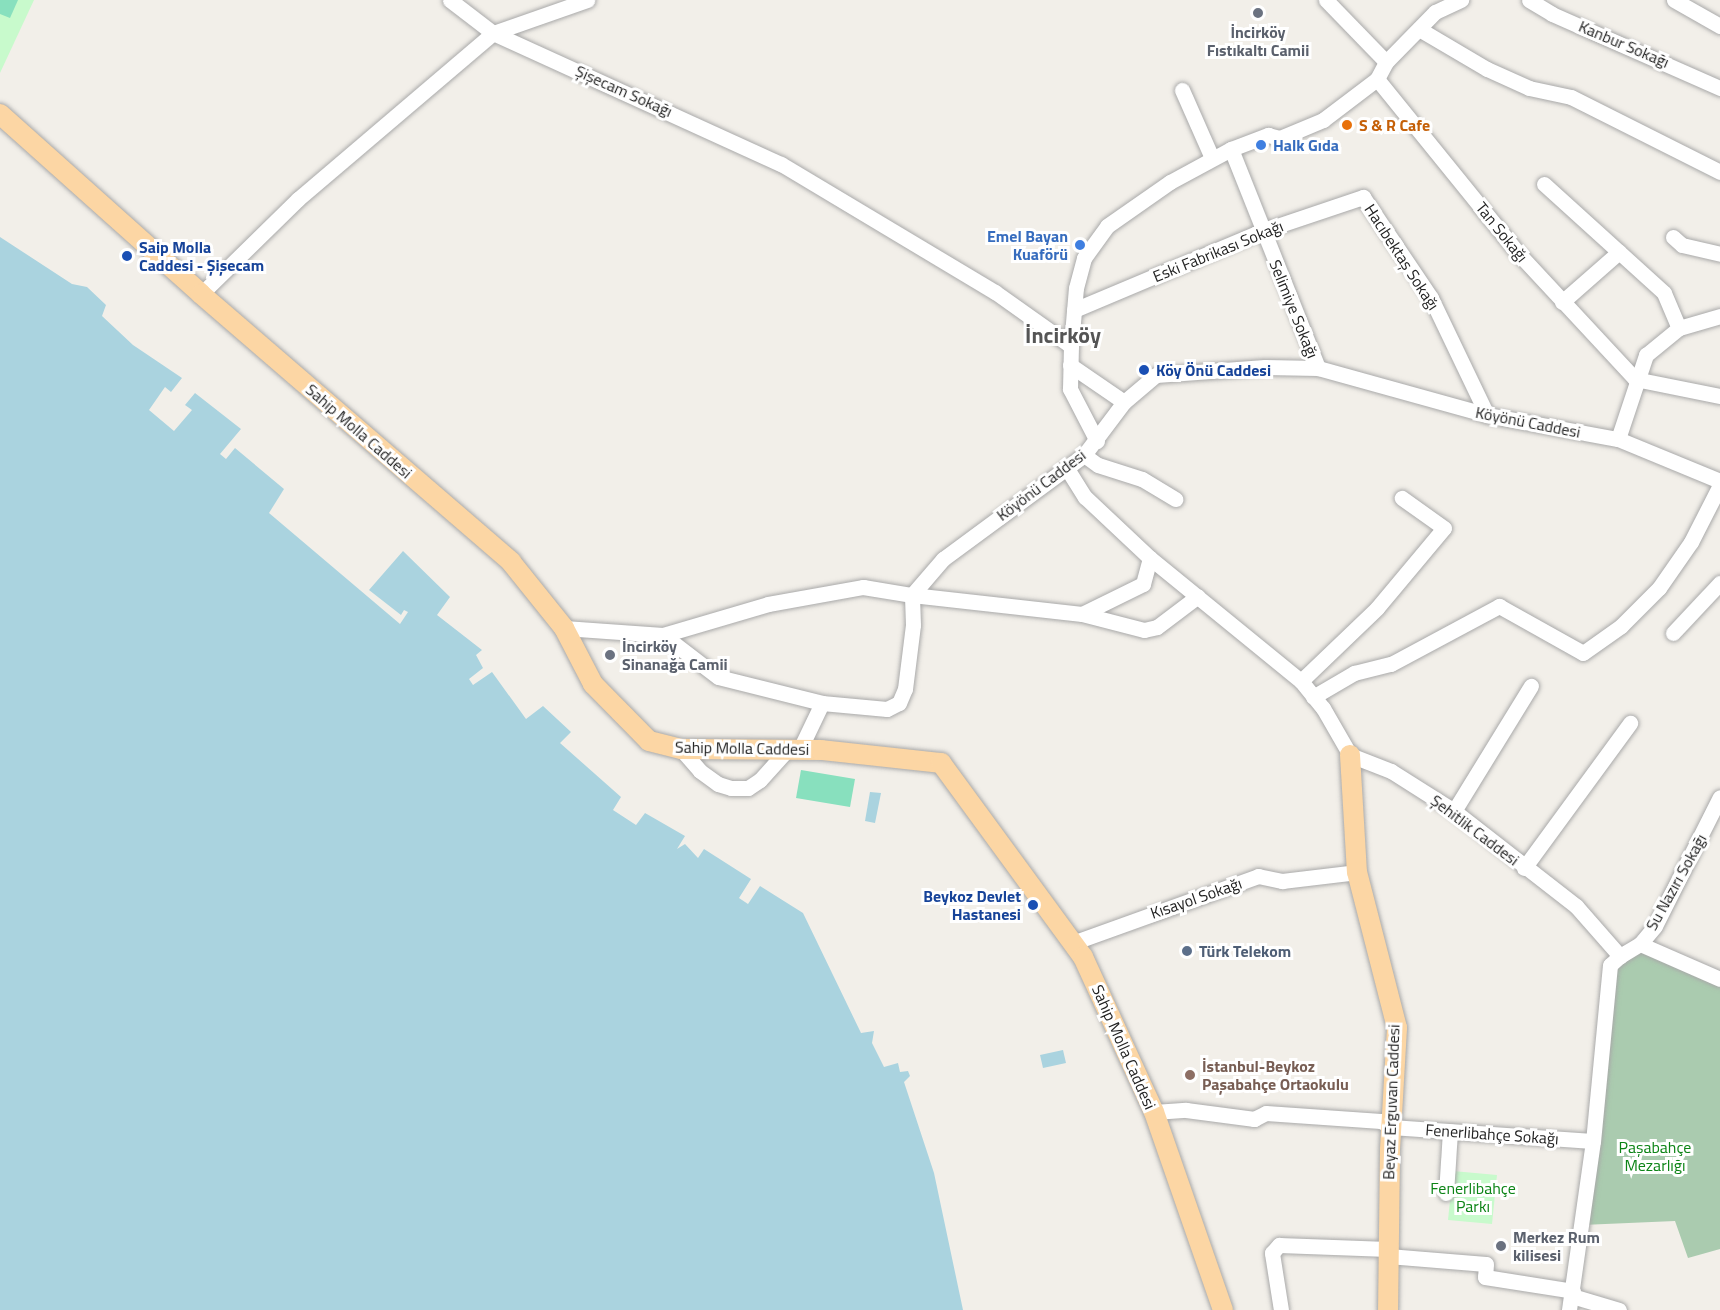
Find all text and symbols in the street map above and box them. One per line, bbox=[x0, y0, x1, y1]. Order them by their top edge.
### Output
marker: İncirköy Fıstıkaltı Camii bbox=[1251, 6, 1265, 20]
street label: Kanbur Sokağı bbox=[1576, 16, 1672, 72]
place label: İncirköy Fıstıkaltı Camii bbox=[1207, 22, 1309, 60]
street label: Şişecam Sokağı bbox=[573, 61, 675, 121]
place label: S & R Cafe bbox=[1359, 115, 1430, 135]
marker: S & R Cafe bbox=[1340, 118, 1354, 132]
place label: Halk Gıda bbox=[1273, 135, 1339, 155]
marker: Halk Gıda bbox=[1254, 138, 1268, 152]
street label: Tan Sokağı bbox=[1472, 198, 1532, 266]
street label: Hacıbektaş Sokağı bbox=[1361, 200, 1443, 314]
street label: Eski Fabrikası Sokağı bbox=[1150, 216, 1286, 286]
place label: Emel Bayan Kuaförü bbox=[987, 226, 1068, 264]
place label: Saip Molla Caddesi - Şişecam bbox=[139, 237, 264, 275]
marker: Emel Bayan Kuaförü bbox=[1073, 238, 1087, 252]
marker: Saip Molla Caddesi - Şişecam bbox=[120, 249, 134, 263]
street label: Selimiye Sokağı bbox=[1266, 257, 1322, 361]
district label: İncirköy bbox=[1025, 323, 1101, 349]
place label: Köy Önü Caddesi bbox=[1156, 360, 1271, 380]
marker: Köy Önü Caddesi bbox=[1137, 363, 1151, 377]
street label: Sahip Molla Caddesi bbox=[302, 380, 416, 482]
street label: Köyönü Caddesi bbox=[1474, 402, 1582, 442]
street label: Köyönü Caddesi bbox=[993, 445, 1089, 525]
place label: İncirköy Sinanağa Camii bbox=[622, 636, 728, 674]
marker: İncirköy Sinanağa Camii bbox=[603, 648, 617, 662]
street label: Sahip Molla Caddesi bbox=[675, 737, 809, 759]
street label: Şehitlik Caddesi bbox=[1427, 791, 1523, 869]
street label: Su Nazırı Sokağı bbox=[1642, 830, 1710, 934]
street label: Kısayol Sokağı bbox=[1148, 873, 1244, 923]
place label: Beykoz Devlet Hastanesi bbox=[923, 886, 1021, 924]
marker: Beykoz Devlet Hastanesi bbox=[1026, 898, 1040, 912]
place label: Türk Telekom bbox=[1199, 941, 1291, 961]
marker: Türk Telekom bbox=[1180, 944, 1194, 958]
street label: Sahip Molla Caddesi bbox=[1088, 982, 1160, 1112]
street label: Beyaz Erguvan Caddesi bbox=[1379, 1024, 1403, 1180]
place label: İstanbul-Beykoz Paşabahçe Ortaokulu bbox=[1202, 1056, 1349, 1094]
marker: İstanbul-Beykoz Paşabahçe Ortaokulu bbox=[1183, 1068, 1197, 1082]
street label: Fenerlibahçe Sokağı bbox=[1425, 1120, 1559, 1148]
park label: Paşabahçe Mezarlığı bbox=[1619, 1137, 1691, 1175]
park label: Fenerlibahçe Parkı bbox=[1430, 1178, 1516, 1216]
place label: Merkez Rum kilisesi bbox=[1513, 1227, 1600, 1265]
marker: Merkez Rum kilisesi bbox=[1494, 1239, 1508, 1253]

